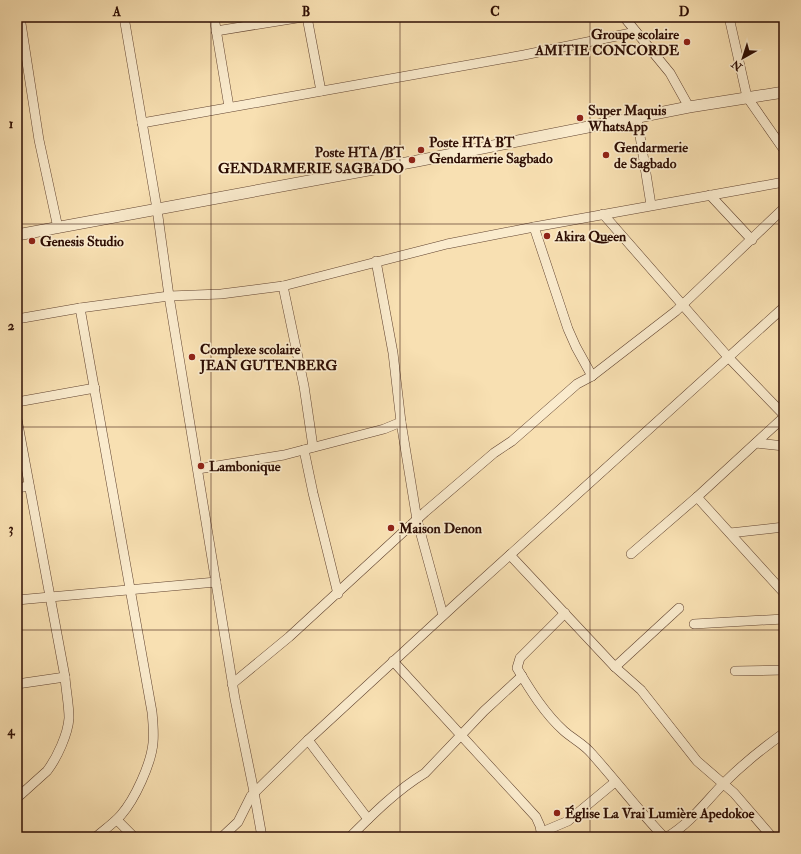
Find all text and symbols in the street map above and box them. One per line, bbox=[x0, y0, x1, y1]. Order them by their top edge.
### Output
text: A bbox=[112, 4, 122, 20]
text: B bbox=[302, 4, 310, 20]
text: C bbox=[490, 4, 500, 20]
text: D bbox=[679, 4, 690, 20]
place label: Groupe scolaire AMITIE CONCORDE bbox=[534, 26, 679, 59]
marker: Groupe scolaire AMITIE CONCORDE bbox=[682, 37, 692, 47]
north arrow bbox=[723, 38, 763, 78]
text: N bbox=[728, 57, 746, 74]
place label: Super Maquis WhatsApp bbox=[587, 102, 667, 136]
marker: Super Maquis WhatsApp bbox=[575, 113, 585, 123]
text: 1 bbox=[9, 116, 14, 132]
place label: Poste HTA BT Gendarmerie Sagbado bbox=[429, 134, 553, 168]
place label: Gendarmerie de Sagbado bbox=[614, 139, 688, 173]
place label: Poste HTA /BT GENDARMERIE SAGBADO bbox=[218, 144, 405, 177]
marker: Poste HTA BT Gendarmerie Sagbado bbox=[416, 145, 426, 155]
marker: Gendarmerie de Sagbado bbox=[601, 150, 611, 160]
marker: Poste HTA /BT GENDARMERIE SAGBADO bbox=[407, 155, 417, 165]
place label: Akira Queen bbox=[554, 228, 627, 245]
marker: Akira Queen bbox=[542, 231, 552, 241]
place label: Genesis Studio bbox=[40, 233, 124, 250]
marker: Genesis Studio bbox=[27, 236, 37, 246]
text: 2 bbox=[8, 318, 15, 334]
place label: Complexe scolaire JEAN GUTENBERG bbox=[199, 341, 338, 375]
marker: Complexe scolaire JEAN GUTENBERG bbox=[187, 352, 197, 362]
place label: Lambonique bbox=[209, 458, 281, 476]
marker: Lambonique bbox=[196, 461, 206, 471]
place label: Maison Denon bbox=[398, 520, 483, 537]
text: 3 bbox=[9, 521, 14, 537]
marker: Maison Denon bbox=[386, 523, 396, 533]
text: 4 bbox=[6, 723, 15, 739]
place label: Église La Vrai Lumière Apedokoe bbox=[565, 804, 754, 823]
marker: Église La Vrai Lumière Apedokoe bbox=[552, 808, 562, 818]

